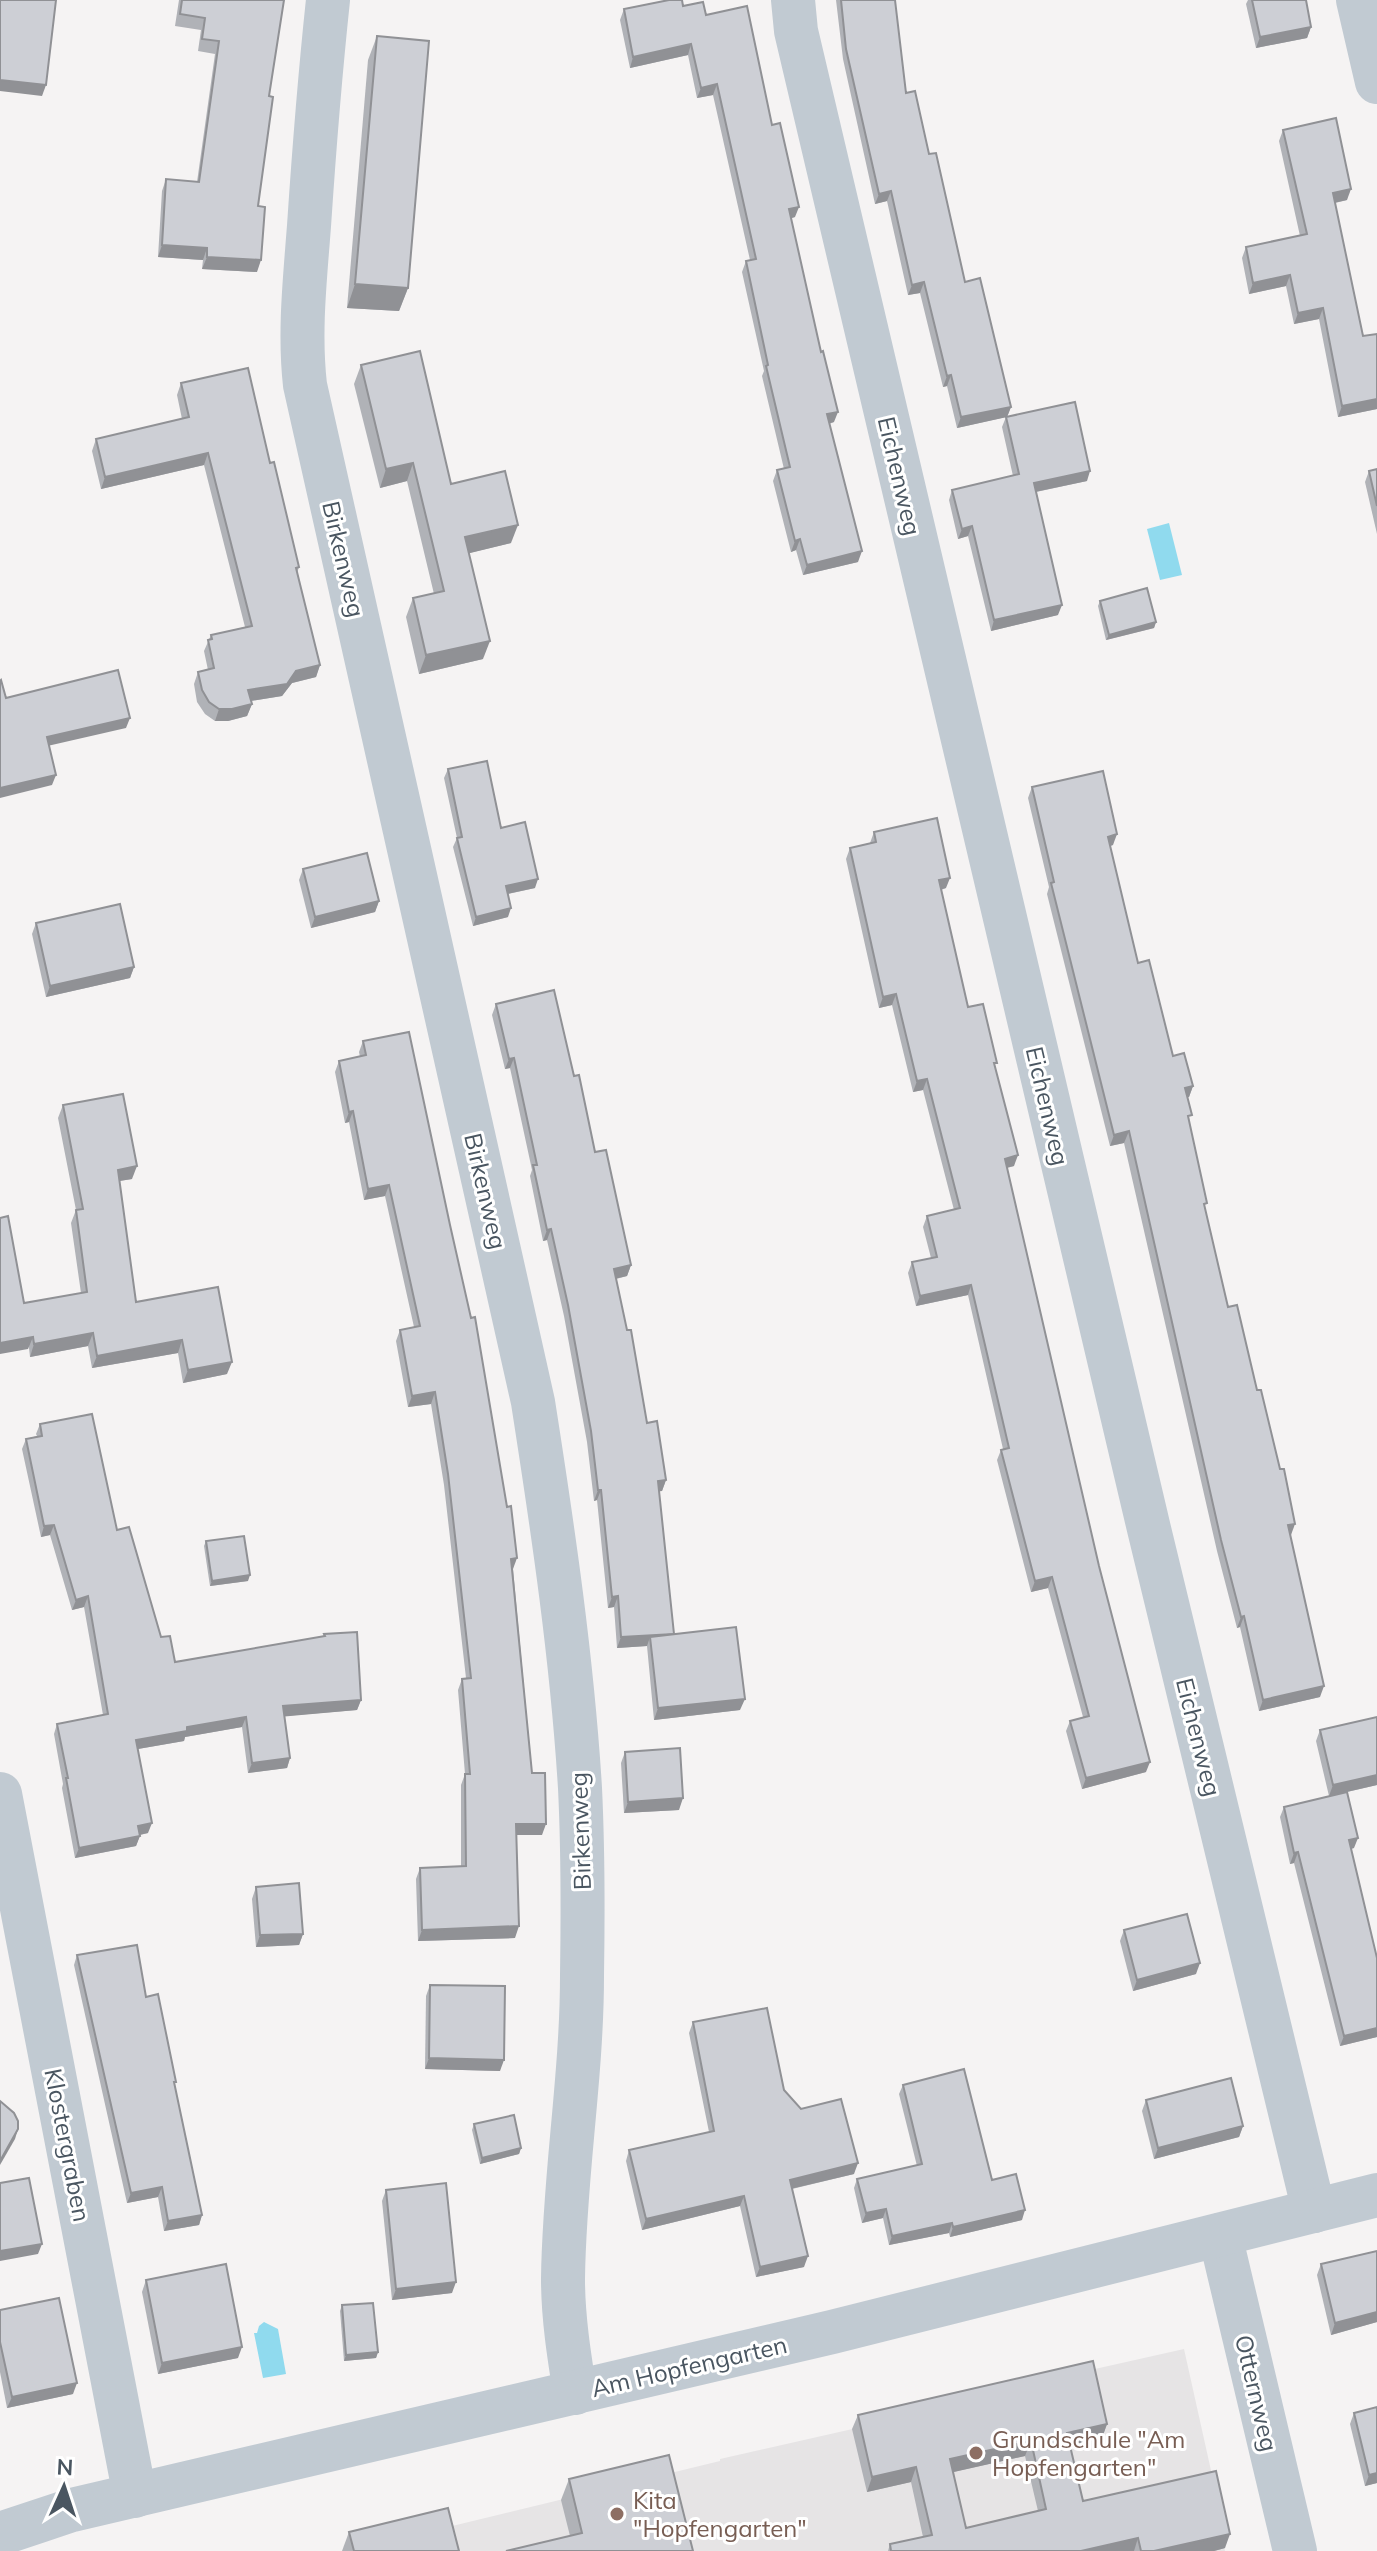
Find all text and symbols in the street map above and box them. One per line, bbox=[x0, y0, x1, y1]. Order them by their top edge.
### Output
street label: Eichenweg bbox=[872, 414, 928, 538]
street label: Birkenweg bbox=[316, 498, 372, 620]
street label: Eichenweg bbox=[1020, 1044, 1076, 1168]
street label: Birkenweg bbox=[458, 1130, 514, 1252]
street label: Eichenweg bbox=[1170, 1675, 1228, 1799]
street label: Birkenweg bbox=[563, 1772, 597, 1890]
street label: Klostergraben bbox=[38, 2066, 98, 2224]
street label: Am Hopfengarten bbox=[588, 2329, 790, 2403]
street label: Otternweg bbox=[1229, 2332, 1285, 2454]
place label: Grundschule "Am Hopfengarten" bbox=[992, 2424, 1185, 2482]
marker: Grundschule "Am Hopfengarten" bbox=[967, 2444, 985, 2462]
north arrow bbox=[24, 2447, 104, 2527]
text: N bbox=[56, 2453, 74, 2481]
place label: Kita "Hopfengarten" bbox=[633, 2485, 807, 2543]
marker: Kita "Hopfengarten" bbox=[608, 2505, 626, 2523]

